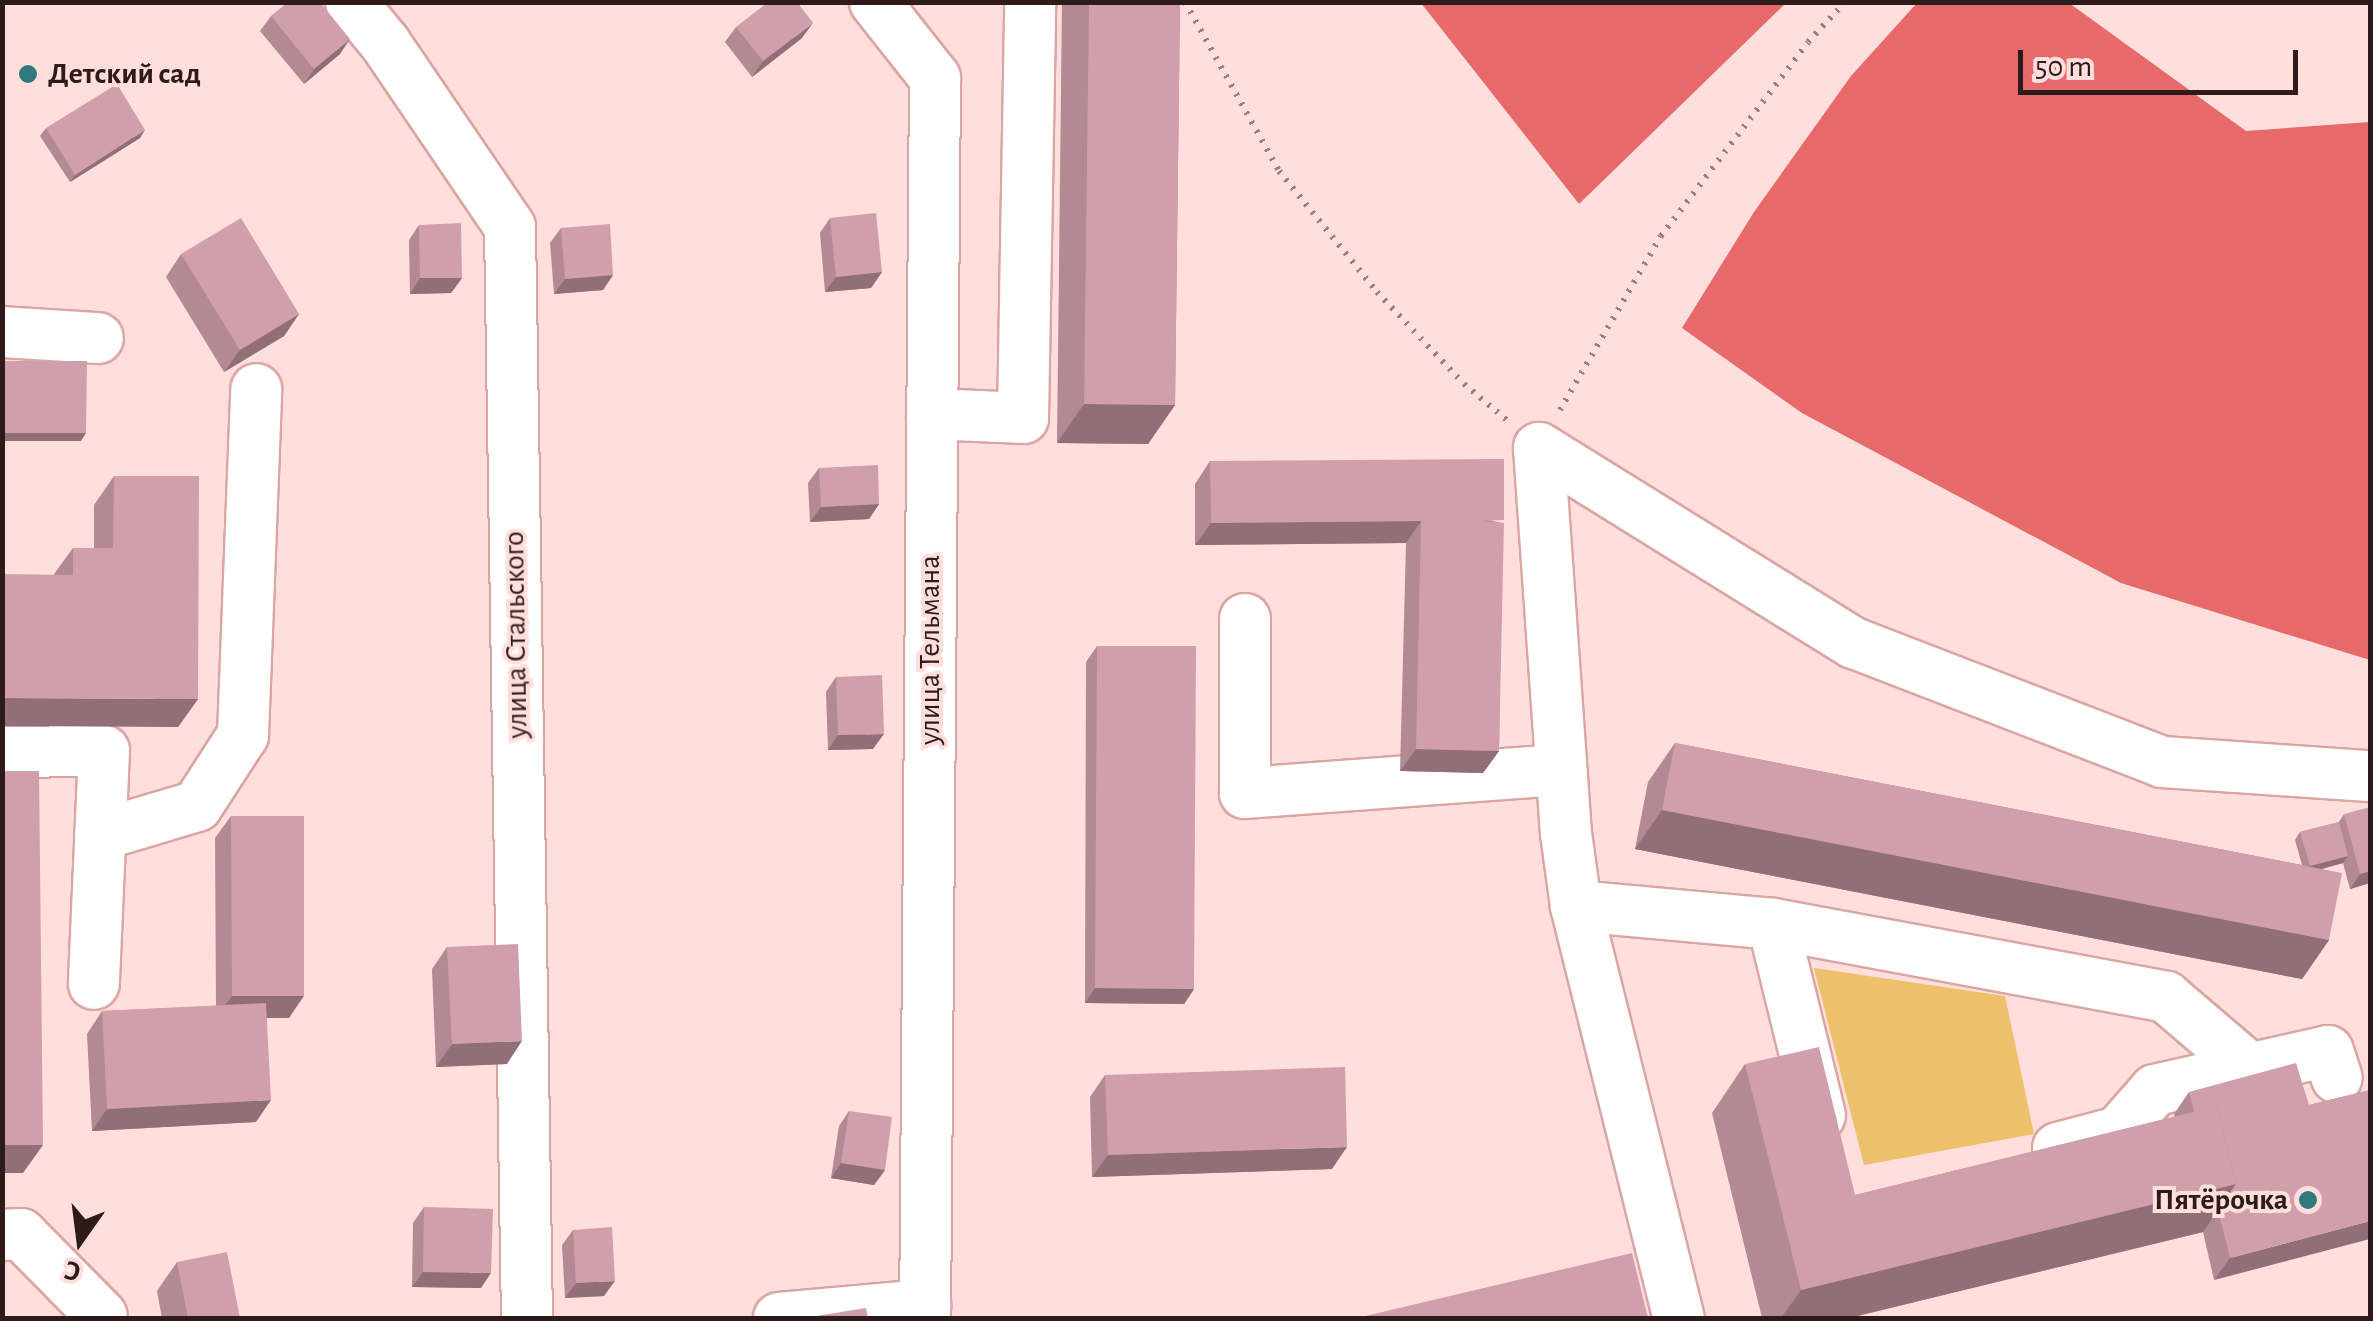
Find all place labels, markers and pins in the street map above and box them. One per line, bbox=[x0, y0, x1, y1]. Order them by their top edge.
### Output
place label: Детский сад bbox=[48, 56, 201, 92]
marker: Детский сад bbox=[17, 63, 39, 85]
place label: Пятёрочка bbox=[2154, 1182, 2288, 1218]
marker: Пятёрочка bbox=[2297, 1189, 2319, 1211]

